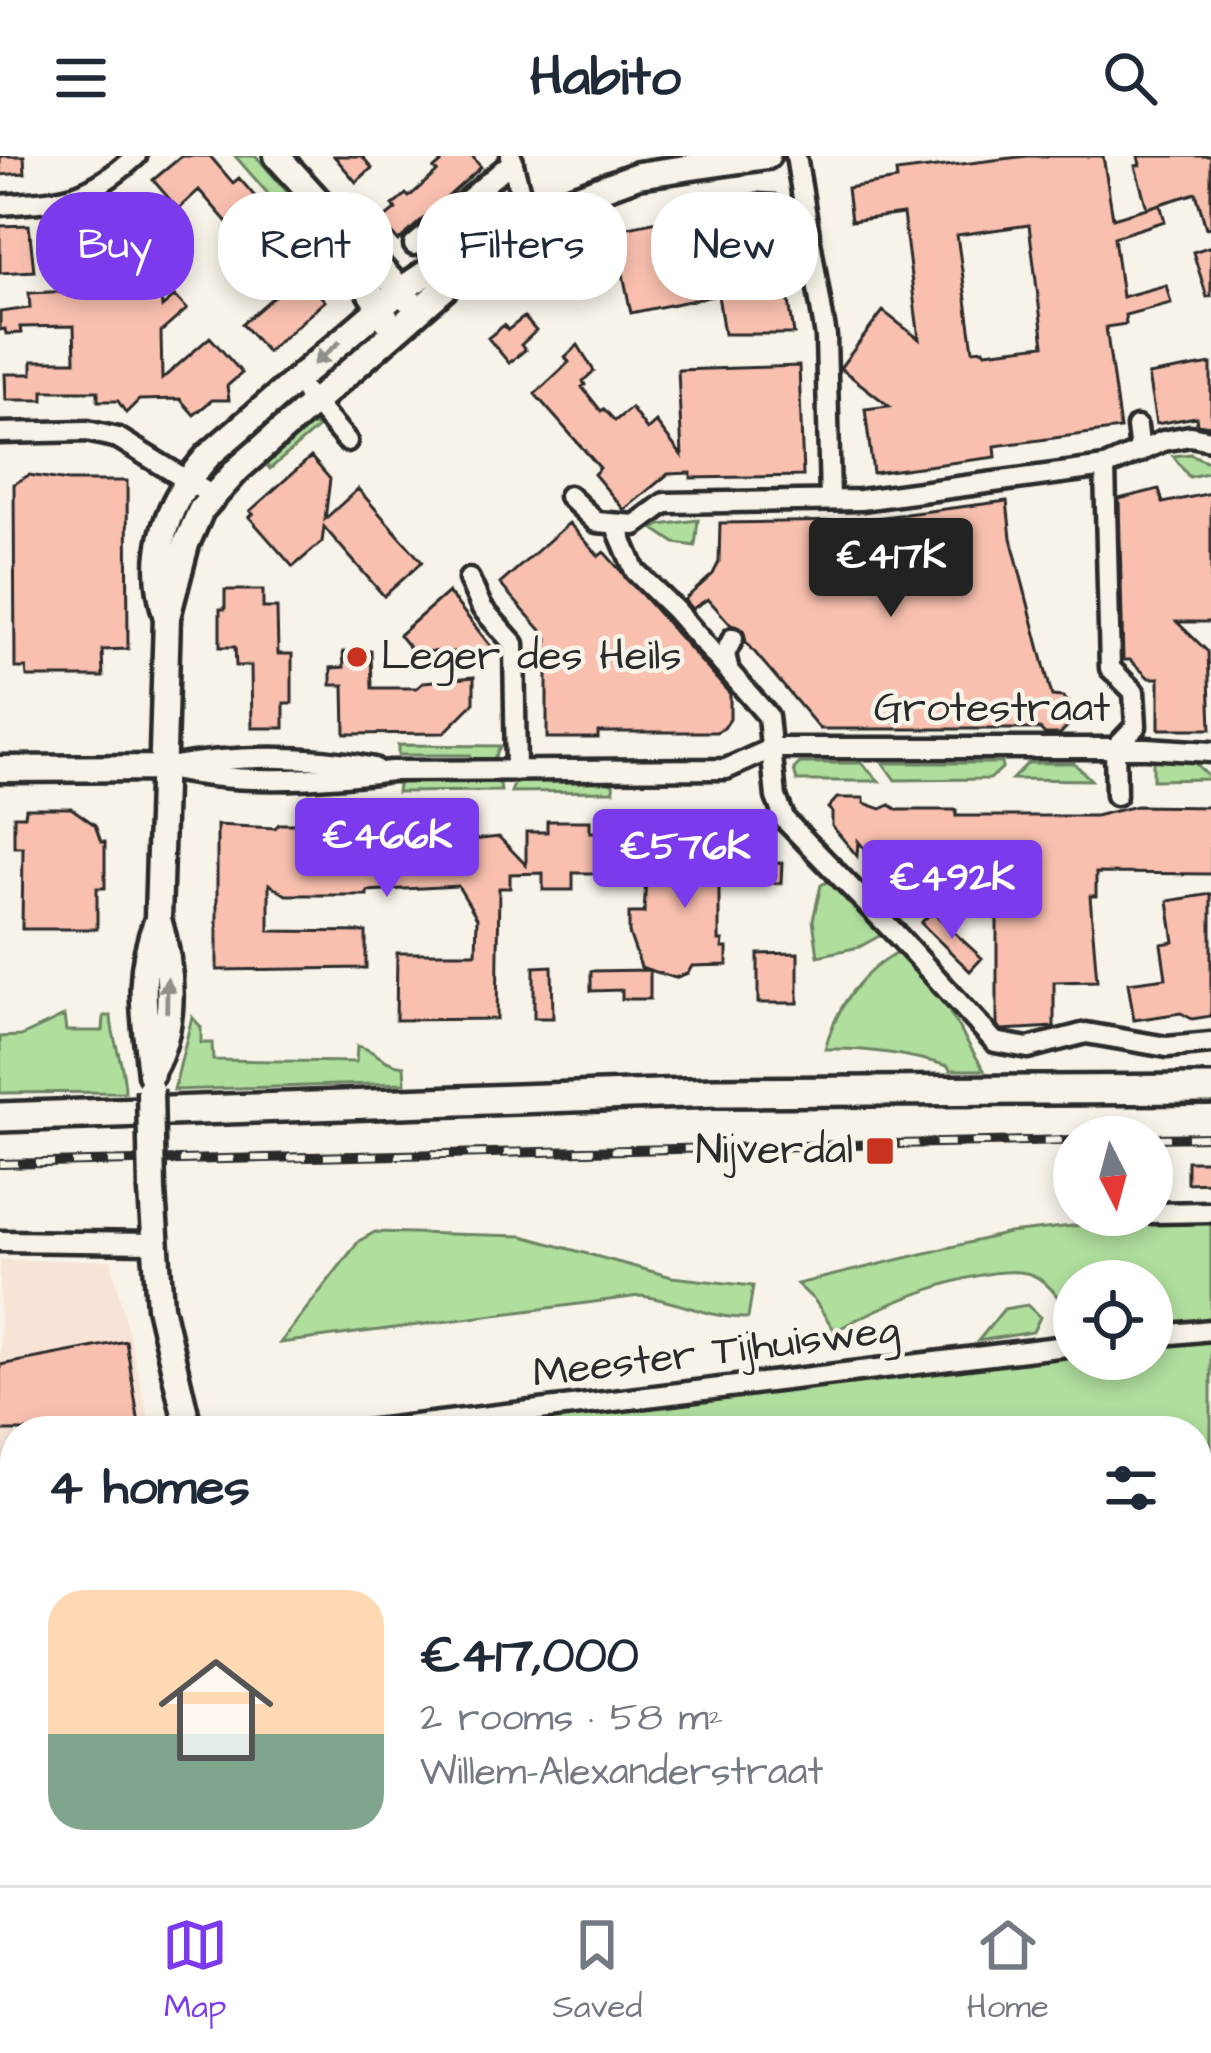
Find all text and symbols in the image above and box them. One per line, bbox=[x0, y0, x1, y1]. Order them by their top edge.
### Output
text: Habito bbox=[530, 41, 681, 116]
icon: menu bbox=[48, 45, 114, 111]
icon: search bbox=[1097, 45, 1163, 111]
chip: Buy bbox=[36, 192, 194, 300]
chip: Rent bbox=[218, 192, 393, 300]
chip: Filters bbox=[417, 192, 627, 300]
chip: New bbox=[651, 192, 818, 300]
one-way arrow bbox=[312, 339, 342, 366]
pin: €417K bbox=[807, 518, 975, 620]
text: €417K bbox=[836, 530, 946, 584]
place label: Leger des Heils bbox=[381, 628, 682, 686]
marker: Leger des Heils bbox=[344, 644, 370, 670]
street label: Grotestraat bbox=[874, 680, 1110, 738]
pin: €466K bbox=[303, 798, 471, 900]
pin: €576K bbox=[601, 809, 769, 911]
text: €466K bbox=[322, 810, 452, 864]
text: €576K bbox=[620, 821, 750, 875]
pin: €492K bbox=[868, 840, 1036, 942]
text: €492K bbox=[889, 852, 1015, 906]
one-way arrow bbox=[158, 975, 177, 1013]
north arrow bbox=[1053, 1116, 1173, 1236]
map controls bbox=[1053, 1116, 1173, 1380]
place label: Nijverdal bbox=[696, 1122, 853, 1180]
marker: Nijverdal bbox=[864, 1135, 896, 1167]
button: locate bbox=[1053, 1260, 1173, 1380]
street label: Meester Tijhuisweg bbox=[529, 1301, 903, 1403]
text: 4 homes bbox=[48, 1453, 250, 1524]
icon: filters bbox=[1098, 1455, 1164, 1521]
text: €417,000 bbox=[420, 1621, 639, 1692]
icon: home bbox=[144, 1638, 288, 1782]
text: 2 rooms · 58 m² bbox=[420, 1692, 723, 1746]
text: Willem-Alexanderstraat bbox=[420, 1746, 823, 1800]
tab: Map bbox=[162, 1912, 228, 2030]
tab: Saved bbox=[552, 1912, 642, 2030]
tab: Home bbox=[967, 1912, 1049, 2030]

